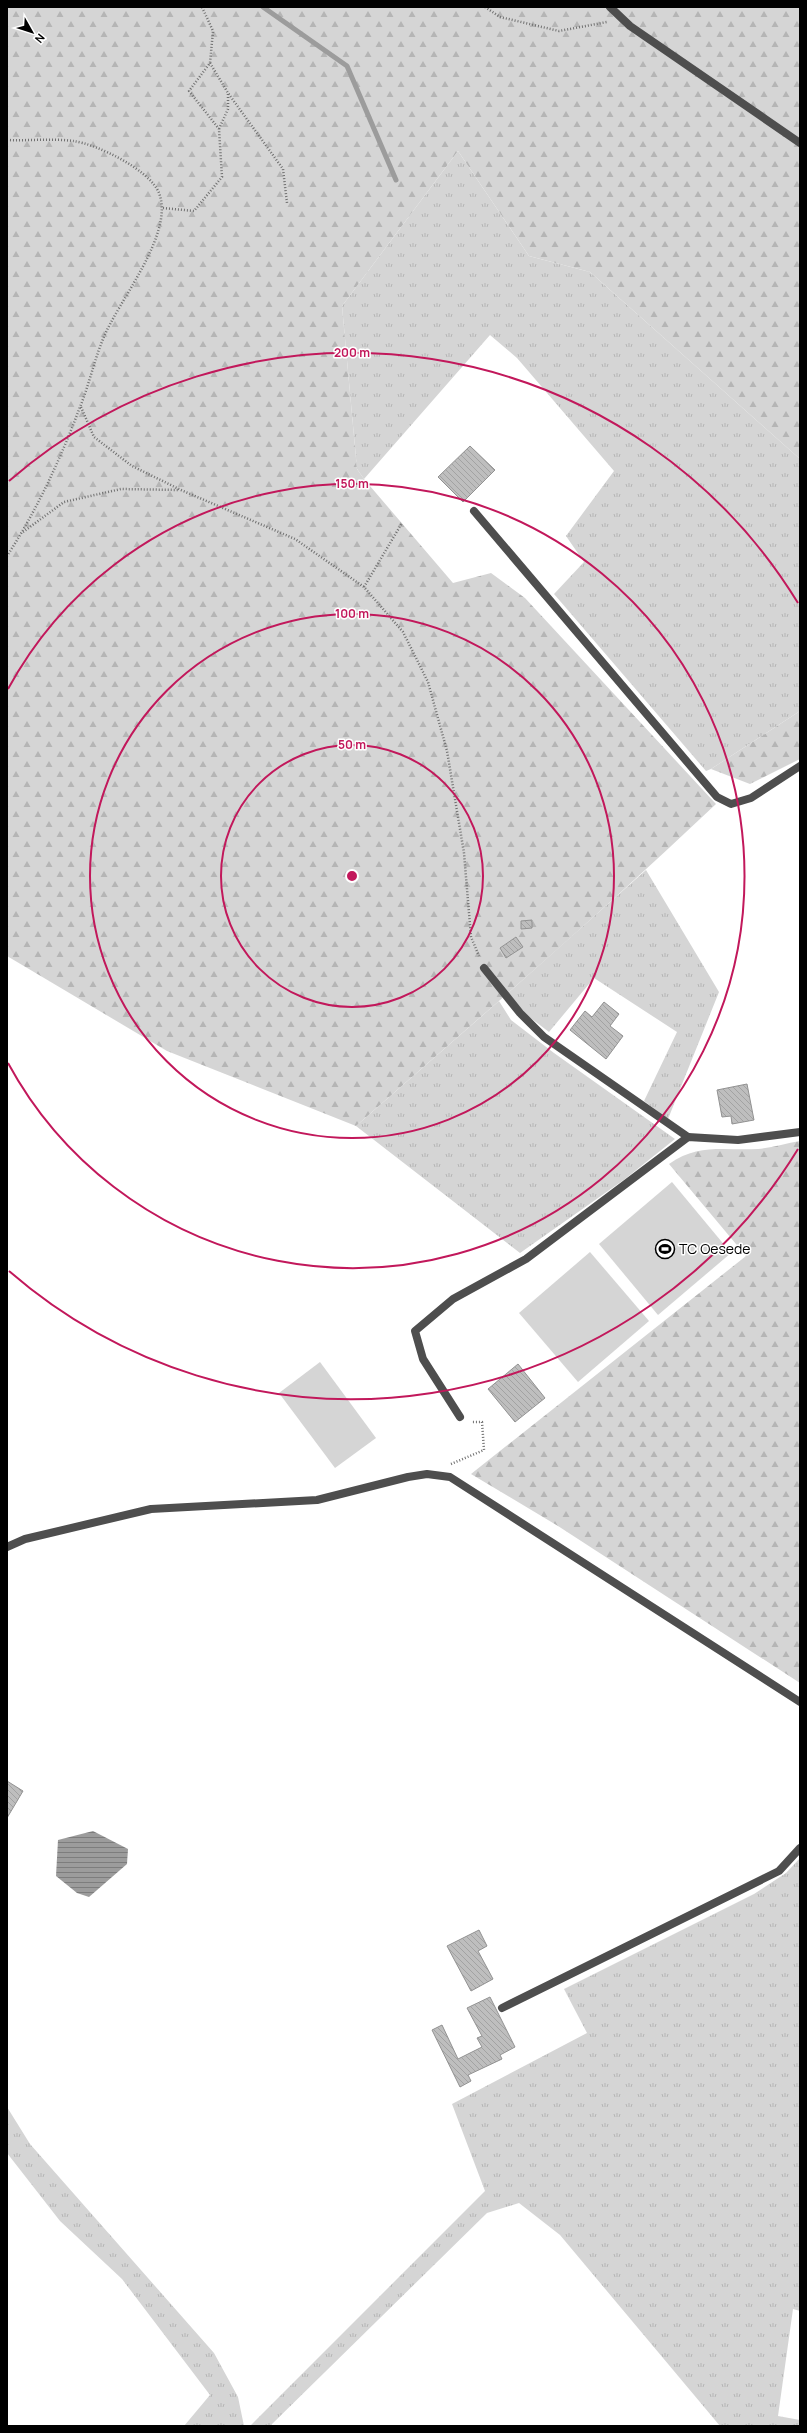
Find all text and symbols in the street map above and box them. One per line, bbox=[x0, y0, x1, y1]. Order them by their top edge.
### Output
north arrow bbox=[12, 12, 52, 52]
text: N bbox=[32, 31, 48, 46]
text: 200 m bbox=[334, 344, 370, 361]
text: 150 m bbox=[335, 475, 369, 492]
text: 100 m bbox=[335, 605, 369, 622]
text: 50 m bbox=[338, 736, 366, 753]
centre of rings bbox=[345, 869, 359, 883]
sports icon: TC Oesede bbox=[654, 1238, 676, 1260]
place label: TC Oesede bbox=[679, 1239, 751, 1258]

